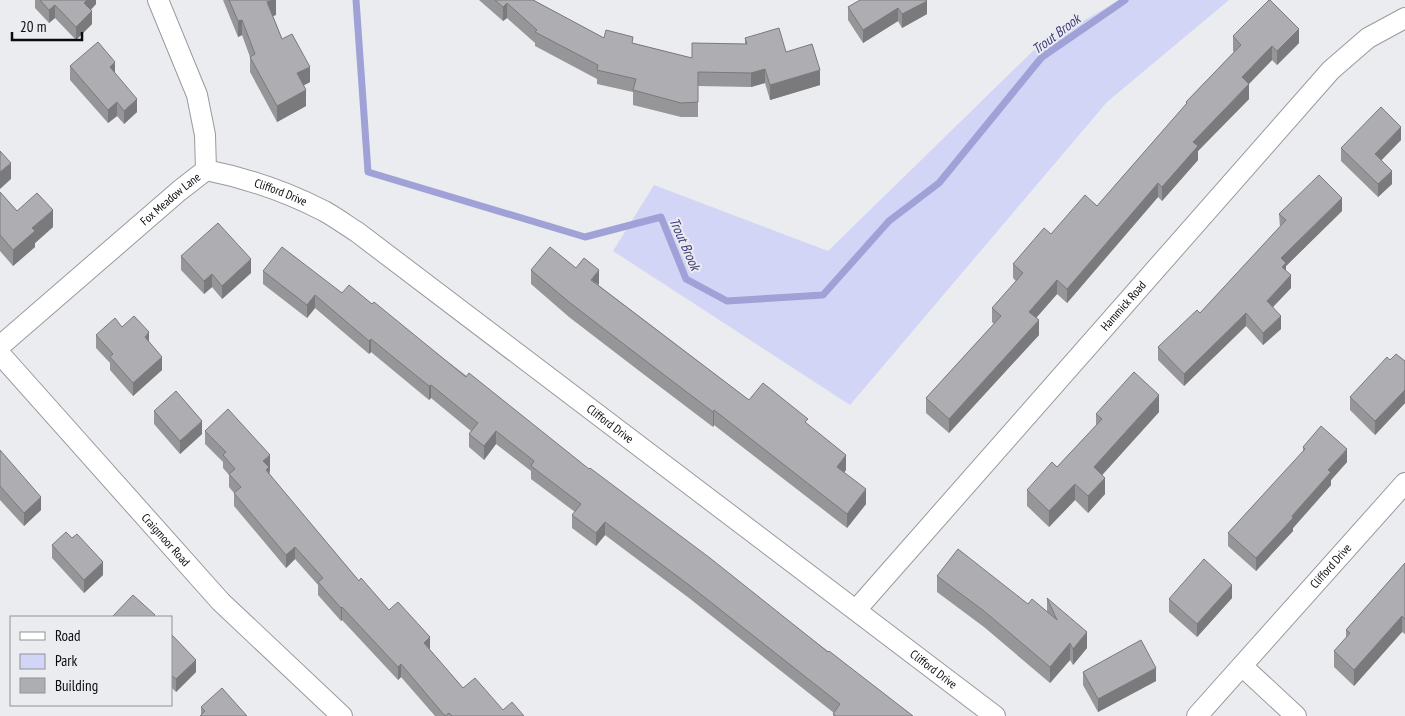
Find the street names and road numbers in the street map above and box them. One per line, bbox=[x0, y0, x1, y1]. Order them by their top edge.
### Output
street label: Fox Meadow Lane bbox=[137, 169, 203, 228]
street label: Clifford Drive bbox=[253, 175, 310, 209]
street label: Hammick Road bbox=[1097, 278, 1149, 333]
street label: Clifford Drive bbox=[584, 401, 637, 446]
street label: Craigmoor Road bbox=[139, 510, 194, 569]
street label: Clifford Drive bbox=[1307, 540, 1354, 591]
street label: Clifford Drive bbox=[907, 646, 960, 692]

